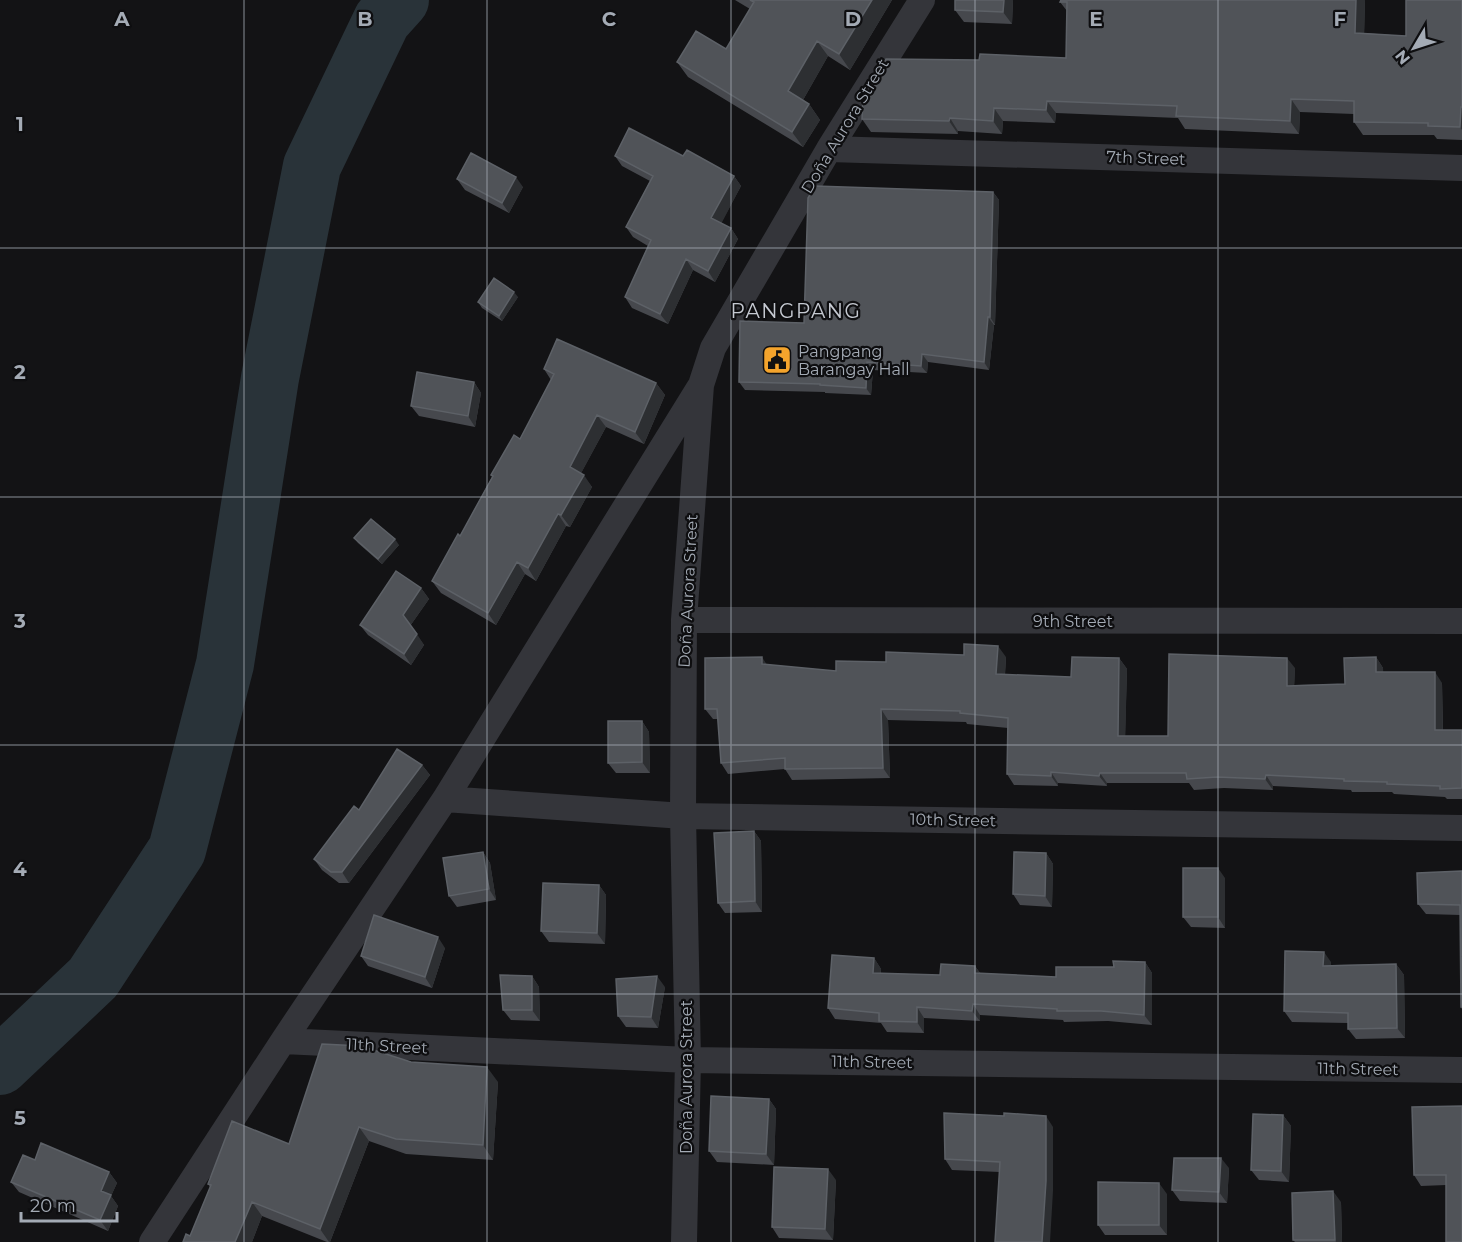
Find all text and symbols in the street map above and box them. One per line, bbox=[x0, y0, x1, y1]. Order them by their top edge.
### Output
text: A bbox=[113, 7, 130, 31]
text: B bbox=[357, 7, 373, 31]
text: C bbox=[602, 7, 617, 31]
text: D bbox=[845, 7, 861, 31]
text: E bbox=[1089, 7, 1103, 31]
text: F bbox=[1334, 7, 1347, 31]
north arrow bbox=[1384, 18, 1444, 78]
text: N bbox=[1391, 46, 1414, 68]
street label: Doña Aurora Street bbox=[797, 55, 893, 197]
text: 1 bbox=[16, 112, 24, 136]
street label: 7th Street bbox=[1106, 147, 1186, 169]
district label: PANGPANG bbox=[730, 299, 862, 323]
place label: Pangpang Barangay Hall bbox=[798, 342, 910, 379]
public building icon: Pangpang Barangay Hall bbox=[761, 344, 793, 376]
text: 2 bbox=[14, 360, 26, 384]
street label: Doña Aurora Street bbox=[674, 513, 702, 668]
text: 3 bbox=[13, 609, 26, 633]
street label: 9th Street bbox=[1033, 612, 1113, 631]
street label: 10th Street bbox=[910, 810, 997, 830]
text: 4 bbox=[13, 857, 27, 881]
street label: Doña Aurora Street bbox=[677, 1000, 696, 1154]
street label: 11th Street bbox=[346, 1034, 429, 1058]
street label: 11th Street bbox=[831, 1052, 913, 1072]
street label: 11th Street bbox=[1317, 1059, 1399, 1079]
text: 5 bbox=[14, 1106, 26, 1130]
scale bar bbox=[21, 1185, 117, 1223]
text: 20 m bbox=[30, 1195, 76, 1217]

